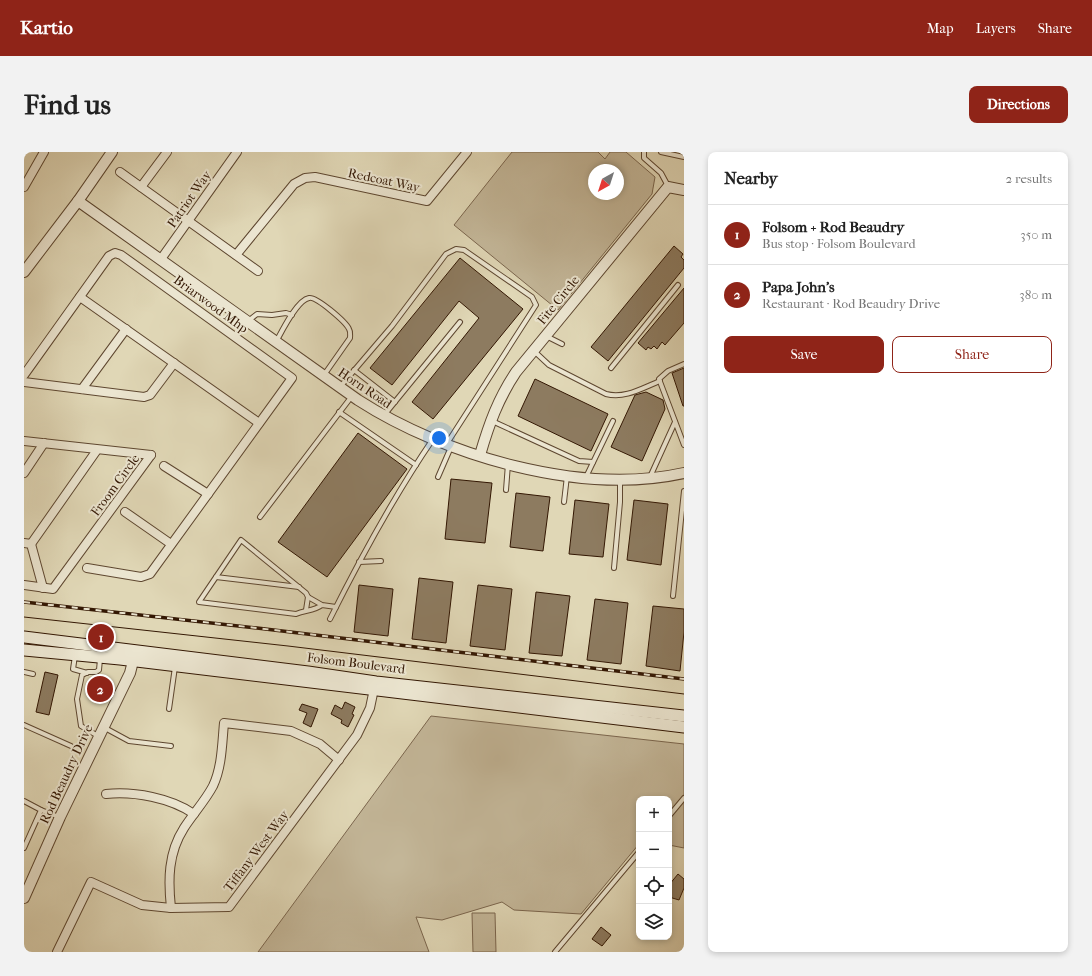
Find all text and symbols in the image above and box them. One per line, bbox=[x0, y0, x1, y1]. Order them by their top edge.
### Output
text: Kartio bbox=[20, 17, 73, 39]
text: Map bbox=[927, 20, 954, 37]
text: Layers bbox=[976, 20, 1016, 37]
text: Share bbox=[1038, 20, 1072, 37]
button: Directions bbox=[969, 86, 1068, 123]
text: Find us bbox=[24, 88, 111, 121]
north arrow bbox=[588, 164, 624, 200]
street label: Redcoat Way bbox=[347, 165, 422, 195]
street label: Patriot Way bbox=[164, 167, 215, 230]
text: Nearby bbox=[724, 168, 778, 188]
text: 2 results bbox=[1006, 171, 1052, 186]
text: Folsom + Rod Beaudry bbox=[762, 218, 904, 236]
text: 1 bbox=[735, 227, 739, 242]
text: 350 m bbox=[1020, 227, 1052, 242]
text: Bus stop · Folsom Boulevard bbox=[762, 236, 916, 251]
street label: Briarwood Mhp bbox=[171, 272, 251, 336]
street label: Fite Circle bbox=[534, 272, 582, 327]
text: Papa John's bbox=[762, 278, 835, 296]
text: 2 bbox=[734, 287, 740, 302]
text: 380 m bbox=[1019, 287, 1052, 302]
text: Restaurant · Rod Beaudry Drive bbox=[762, 296, 940, 311]
button: Save bbox=[724, 336, 884, 373]
button: Share bbox=[892, 336, 1052, 373]
street label: Horn Road bbox=[335, 365, 395, 412]
your location bbox=[429, 428, 449, 448]
street label: Froom Circle bbox=[88, 451, 143, 519]
pin: 1 bbox=[88, 622, 114, 652]
street label: Folsom Boulevard bbox=[306, 650, 407, 677]
pin: 2 bbox=[87, 674, 113, 704]
street label: Rod Beaudry Drive bbox=[36, 721, 96, 826]
map controls bbox=[636, 796, 672, 940]
button: + bbox=[636, 796, 672, 832]
street label: Tiffany West Way bbox=[221, 806, 292, 895]
button: − bbox=[636, 832, 672, 868]
button: locate bbox=[636, 868, 672, 904]
button: layers bbox=[636, 904, 672, 940]

